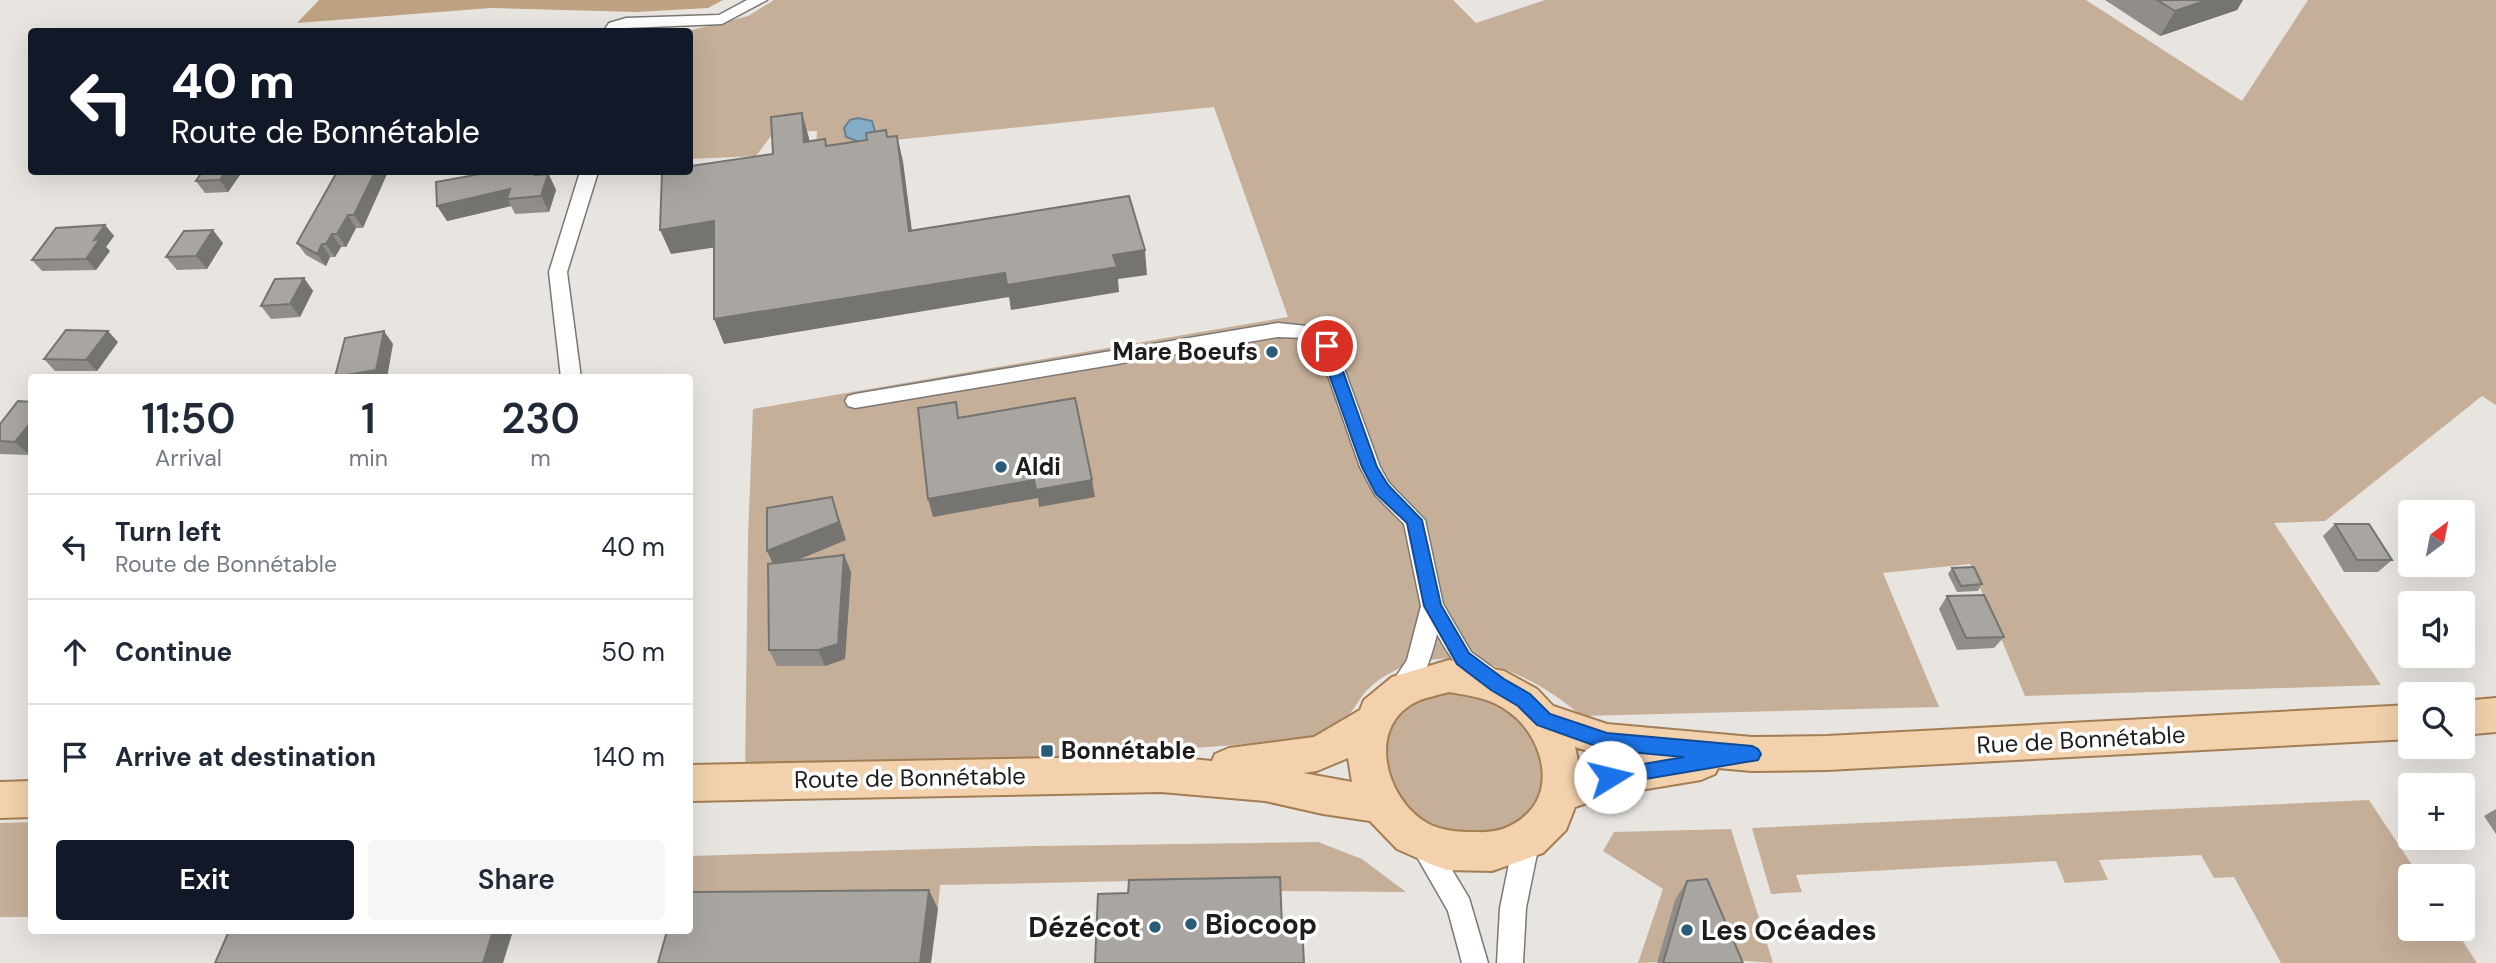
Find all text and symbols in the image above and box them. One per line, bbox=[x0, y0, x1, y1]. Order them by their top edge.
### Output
text: 40 m bbox=[171, 49, 295, 113]
icon: left bbox=[56, 56, 147, 147]
text: Route de Bonnétable bbox=[171, 111, 480, 153]
pin bbox=[1297, 316, 1357, 376]
icon: arrive bbox=[1308, 327, 1346, 365]
place label: Mare Boeufs bbox=[1112, 336, 1258, 367]
marker: Mare Boeufs bbox=[1264, 344, 1280, 360]
text: 11:50 bbox=[141, 391, 236, 446]
text: 1 bbox=[361, 391, 376, 446]
text: 230 bbox=[501, 391, 580, 446]
text: Arrival bbox=[155, 443, 222, 473]
text: min bbox=[349, 443, 388, 473]
text: m bbox=[530, 443, 551, 473]
place label: Aldi bbox=[1015, 451, 1061, 482]
marker: Aldi bbox=[993, 459, 1009, 475]
north arrow bbox=[2398, 500, 2474, 578]
map controls bbox=[2398, 500, 2475, 941]
text: Turn left bbox=[115, 515, 222, 549]
icon: left bbox=[56, 528, 94, 566]
text: 40 m bbox=[601, 530, 665, 564]
text: Route de Bonnétable bbox=[115, 549, 337, 579]
button: sound bbox=[2398, 591, 2475, 668]
icon: ahead bbox=[56, 633, 94, 671]
text: Continue bbox=[115, 635, 232, 669]
text: 50 m bbox=[601, 635, 665, 669]
button: search bbox=[2398, 682, 2475, 759]
street label: Rue de Bonnétable bbox=[1976, 719, 2186, 760]
place label: Bonnétable bbox=[1061, 735, 1196, 766]
icon: arrive bbox=[56, 738, 94, 776]
text: Arrive at destination bbox=[115, 740, 376, 774]
text: 140 m bbox=[593, 740, 665, 774]
position arrow bbox=[1573, 740, 1647, 814]
marker: Bonnétable bbox=[1039, 743, 1055, 759]
street label: Route de Bonnétable bbox=[794, 760, 1026, 795]
button: + bbox=[2398, 773, 2475, 850]
button: Exit bbox=[56, 840, 354, 920]
button: Share bbox=[368, 840, 665, 920]
button: − bbox=[2398, 864, 2475, 941]
place label: Biocoop bbox=[1205, 906, 1317, 943]
place label: Dézécot bbox=[1028, 909, 1141, 946]
place label: Les Océades bbox=[1701, 912, 1877, 949]
marker: Biocoop bbox=[1183, 916, 1199, 932]
marker: Dézécot bbox=[1147, 919, 1163, 935]
marker: Les Océades bbox=[1679, 922, 1695, 938]

